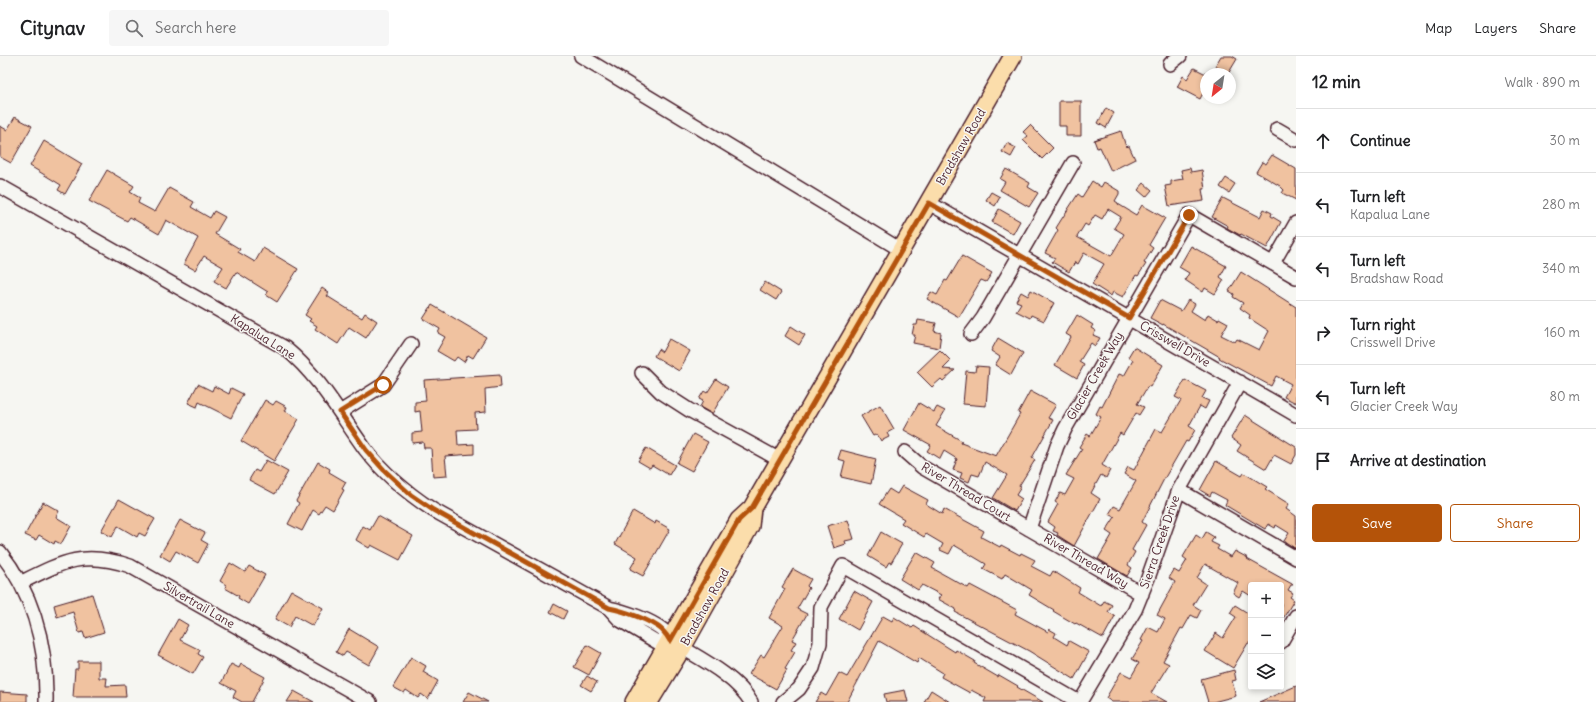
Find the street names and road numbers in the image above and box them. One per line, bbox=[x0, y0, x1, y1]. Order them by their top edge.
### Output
street label: Bradshaw Road bbox=[933, 106, 989, 188]
street label: Kapalua Lane bbox=[228, 311, 299, 363]
street label: Crisswell Drive bbox=[1137, 317, 1213, 370]
street label: Glacier Creek Way bbox=[1063, 329, 1126, 423]
street label: River Thread Court bbox=[919, 459, 1014, 524]
street label: Sierra Creek Drive bbox=[1137, 493, 1183, 591]
street label: River Thread Way bbox=[1041, 530, 1131, 591]
street label: Bradshaw Road bbox=[677, 565, 732, 648]
street label: Silvertrail Lane bbox=[161, 578, 238, 631]

